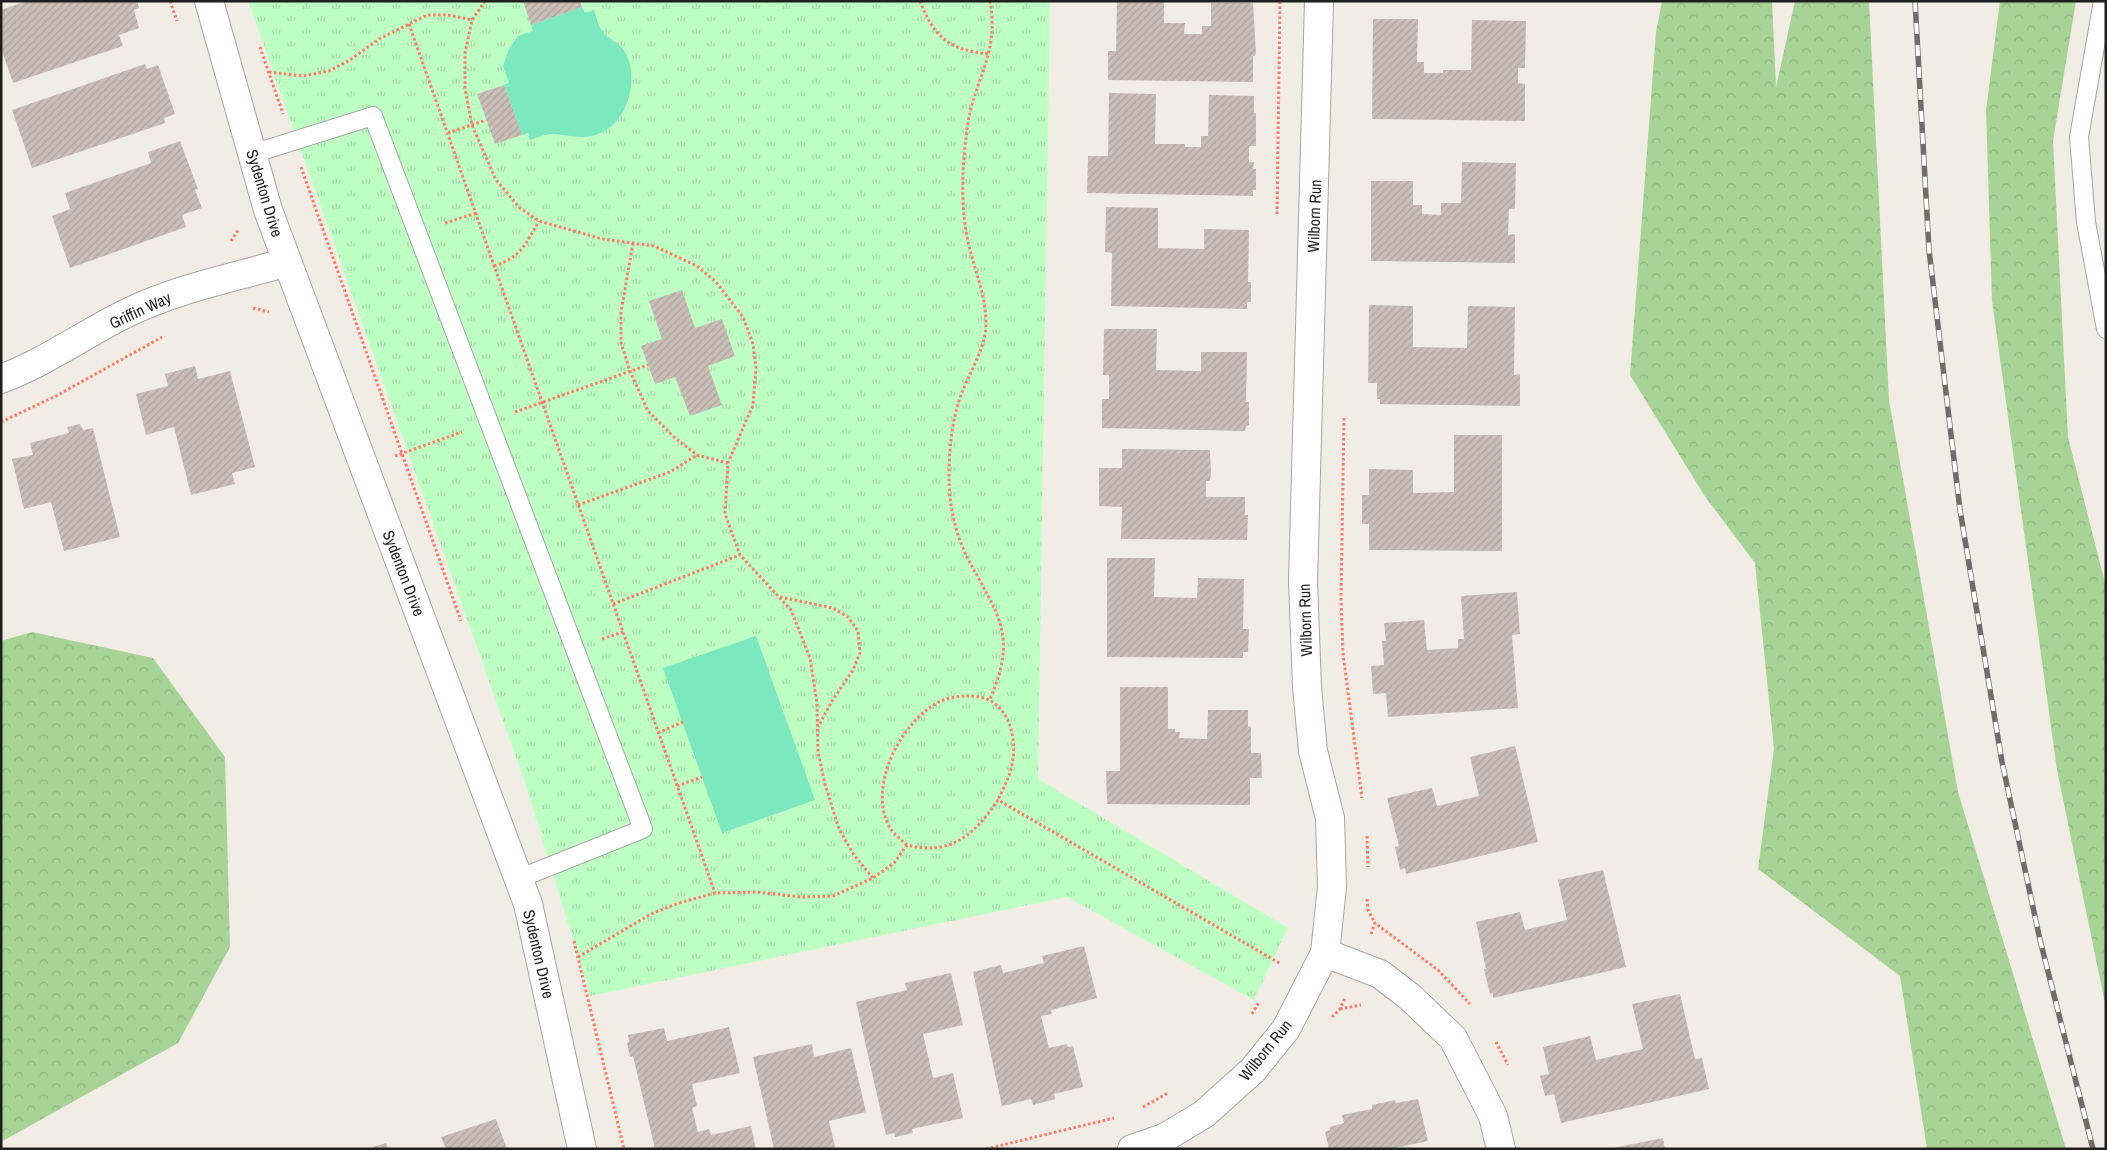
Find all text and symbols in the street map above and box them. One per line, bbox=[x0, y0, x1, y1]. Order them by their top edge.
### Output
street label: Sydenton Drive bbox=[241, 147, 289, 239]
street label: Wilborn Run bbox=[1302, 179, 1326, 253]
street label: Griffin Way bbox=[106, 286, 175, 334]
street label: Sydenton Drive bbox=[378, 527, 430, 619]
street label: Wilborn Run bbox=[1293, 583, 1317, 657]
street label: Sydenton Drive bbox=[518, 907, 560, 1001]
street label: Wilborn Run bbox=[1234, 1015, 1296, 1085]

